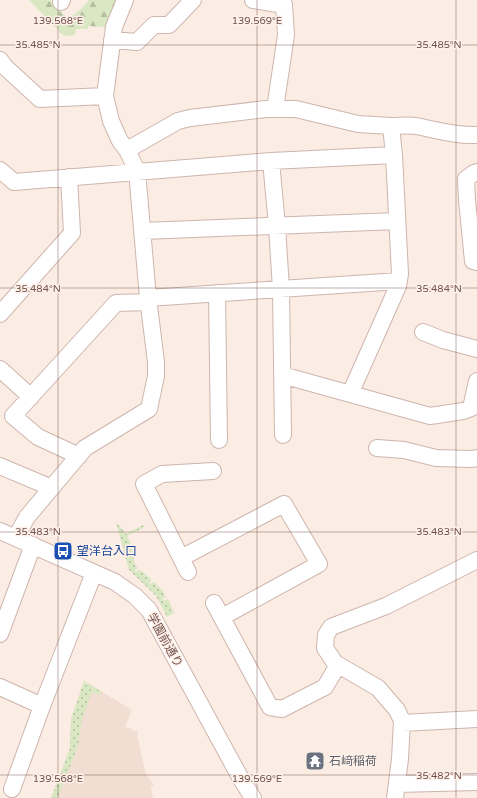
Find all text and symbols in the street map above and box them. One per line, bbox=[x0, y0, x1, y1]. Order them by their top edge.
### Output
text: 139.568°E bbox=[33, 15, 83, 27]
text: 139.569°E bbox=[232, 15, 282, 27]
text: 35.485°N bbox=[15, 39, 61, 51]
text: 35.485°N bbox=[416, 39, 462, 51]
text: 35.484°N bbox=[15, 283, 61, 295]
text: 35.484°N bbox=[416, 283, 462, 295]
text: 35.483°N bbox=[15, 526, 61, 538]
text: 35.483°N bbox=[416, 526, 462, 538]
bus stop icon: 望洋台入口 bbox=[52, 540, 74, 562]
place label: 望洋台入口 bbox=[77, 544, 137, 558]
street label: 学園前通り bbox=[144, 610, 186, 670]
temple icon: 石﨑稲荷 bbox=[304, 750, 326, 772]
place label: 石﨑稲荷 bbox=[329, 754, 377, 768]
text: 35.482°N bbox=[416, 770, 462, 782]
text: 139.568°E bbox=[33, 773, 83, 785]
text: 139.569°E bbox=[232, 773, 282, 785]

